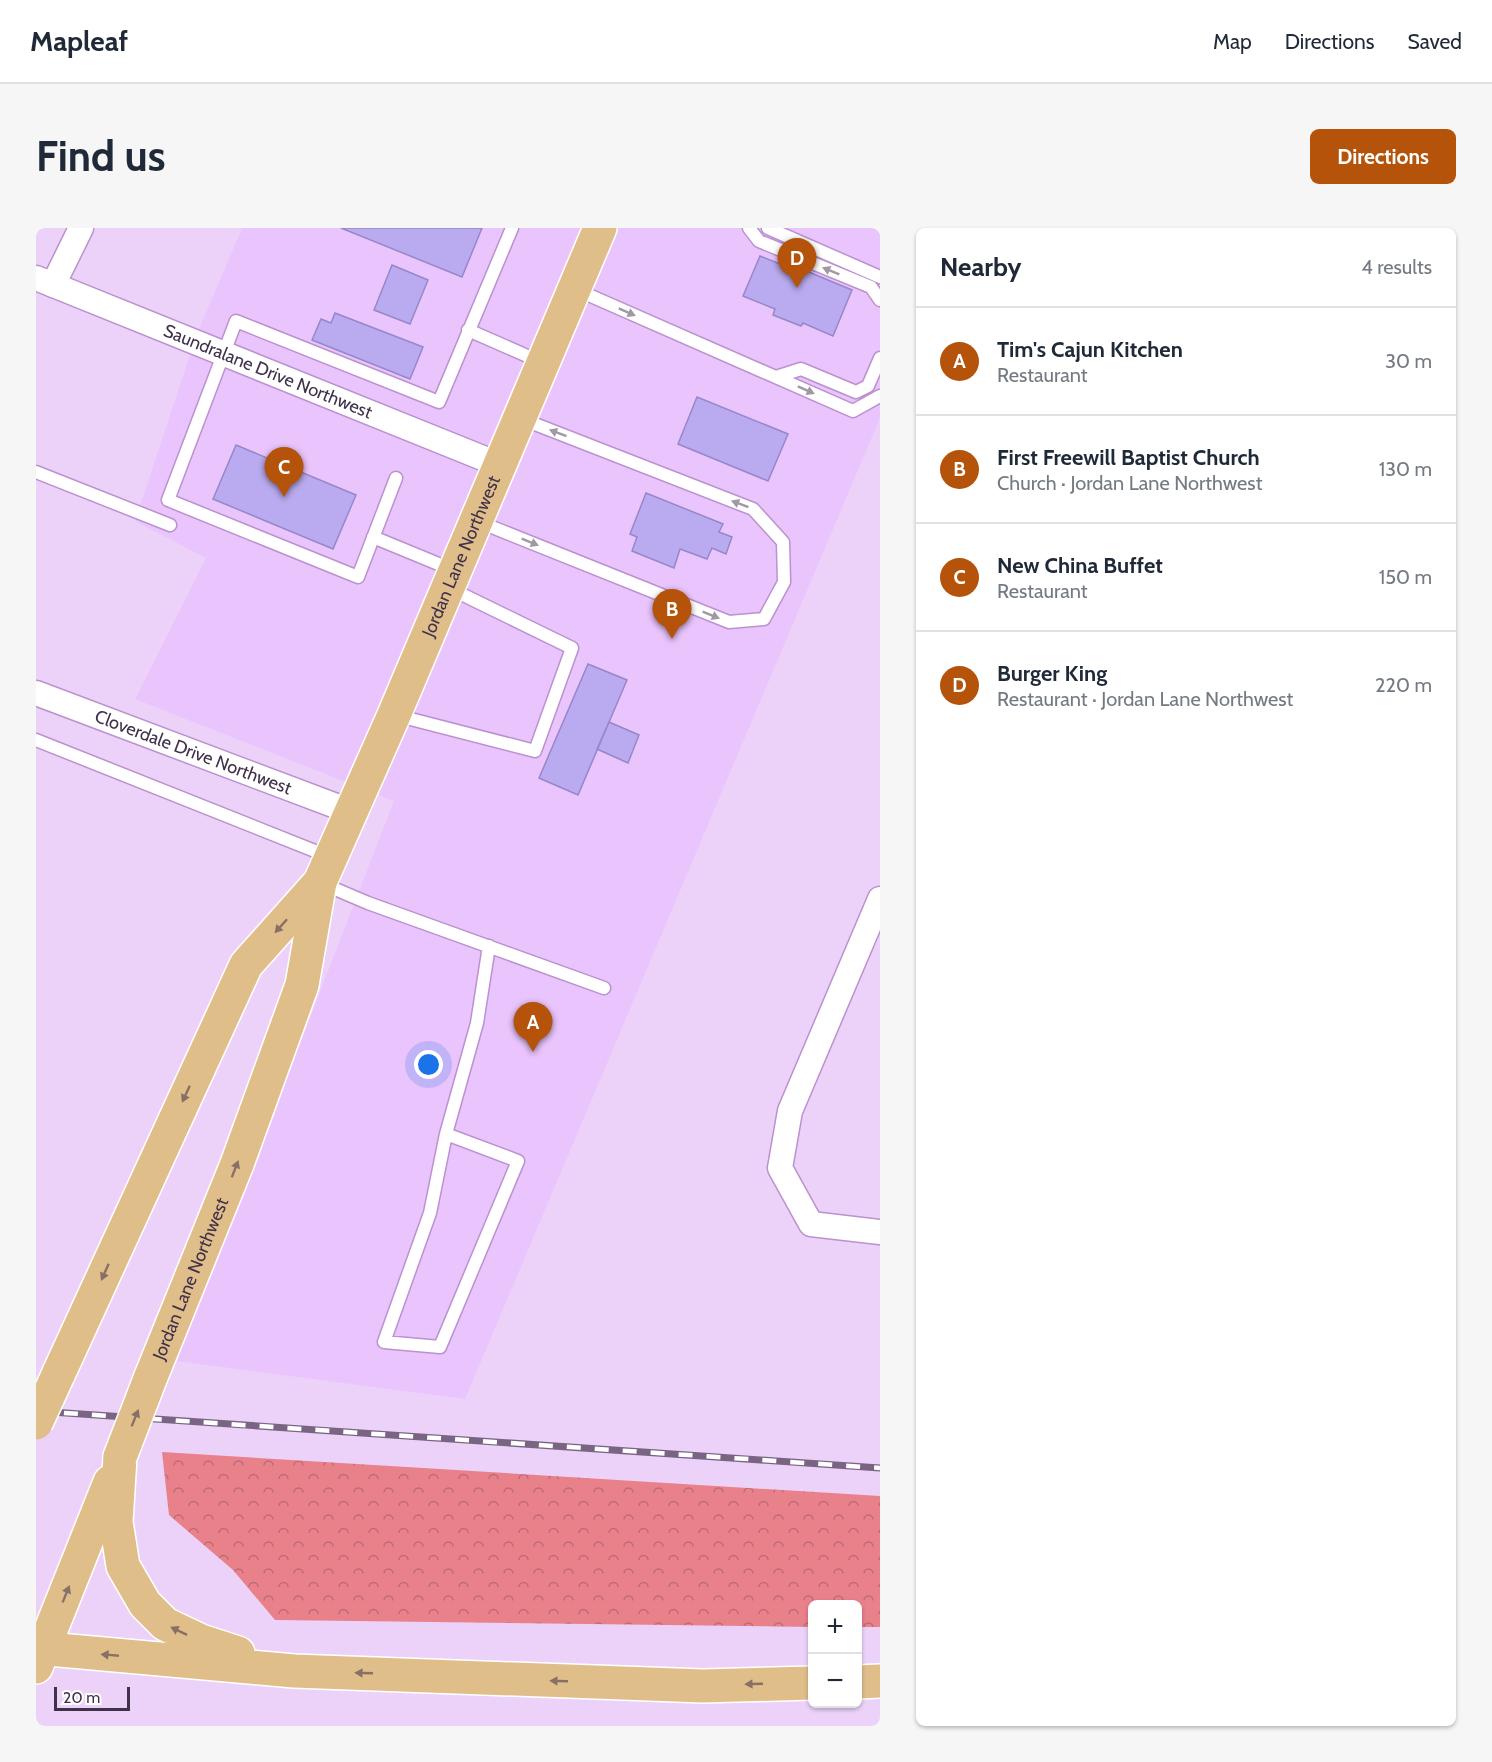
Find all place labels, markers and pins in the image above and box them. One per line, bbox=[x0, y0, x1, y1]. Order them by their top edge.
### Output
pin: D bbox=[778, 238, 816, 288]
pin: C bbox=[264, 448, 304, 497]
pin: B bbox=[652, 590, 692, 639]
pin: A bbox=[514, 1002, 552, 1052]

